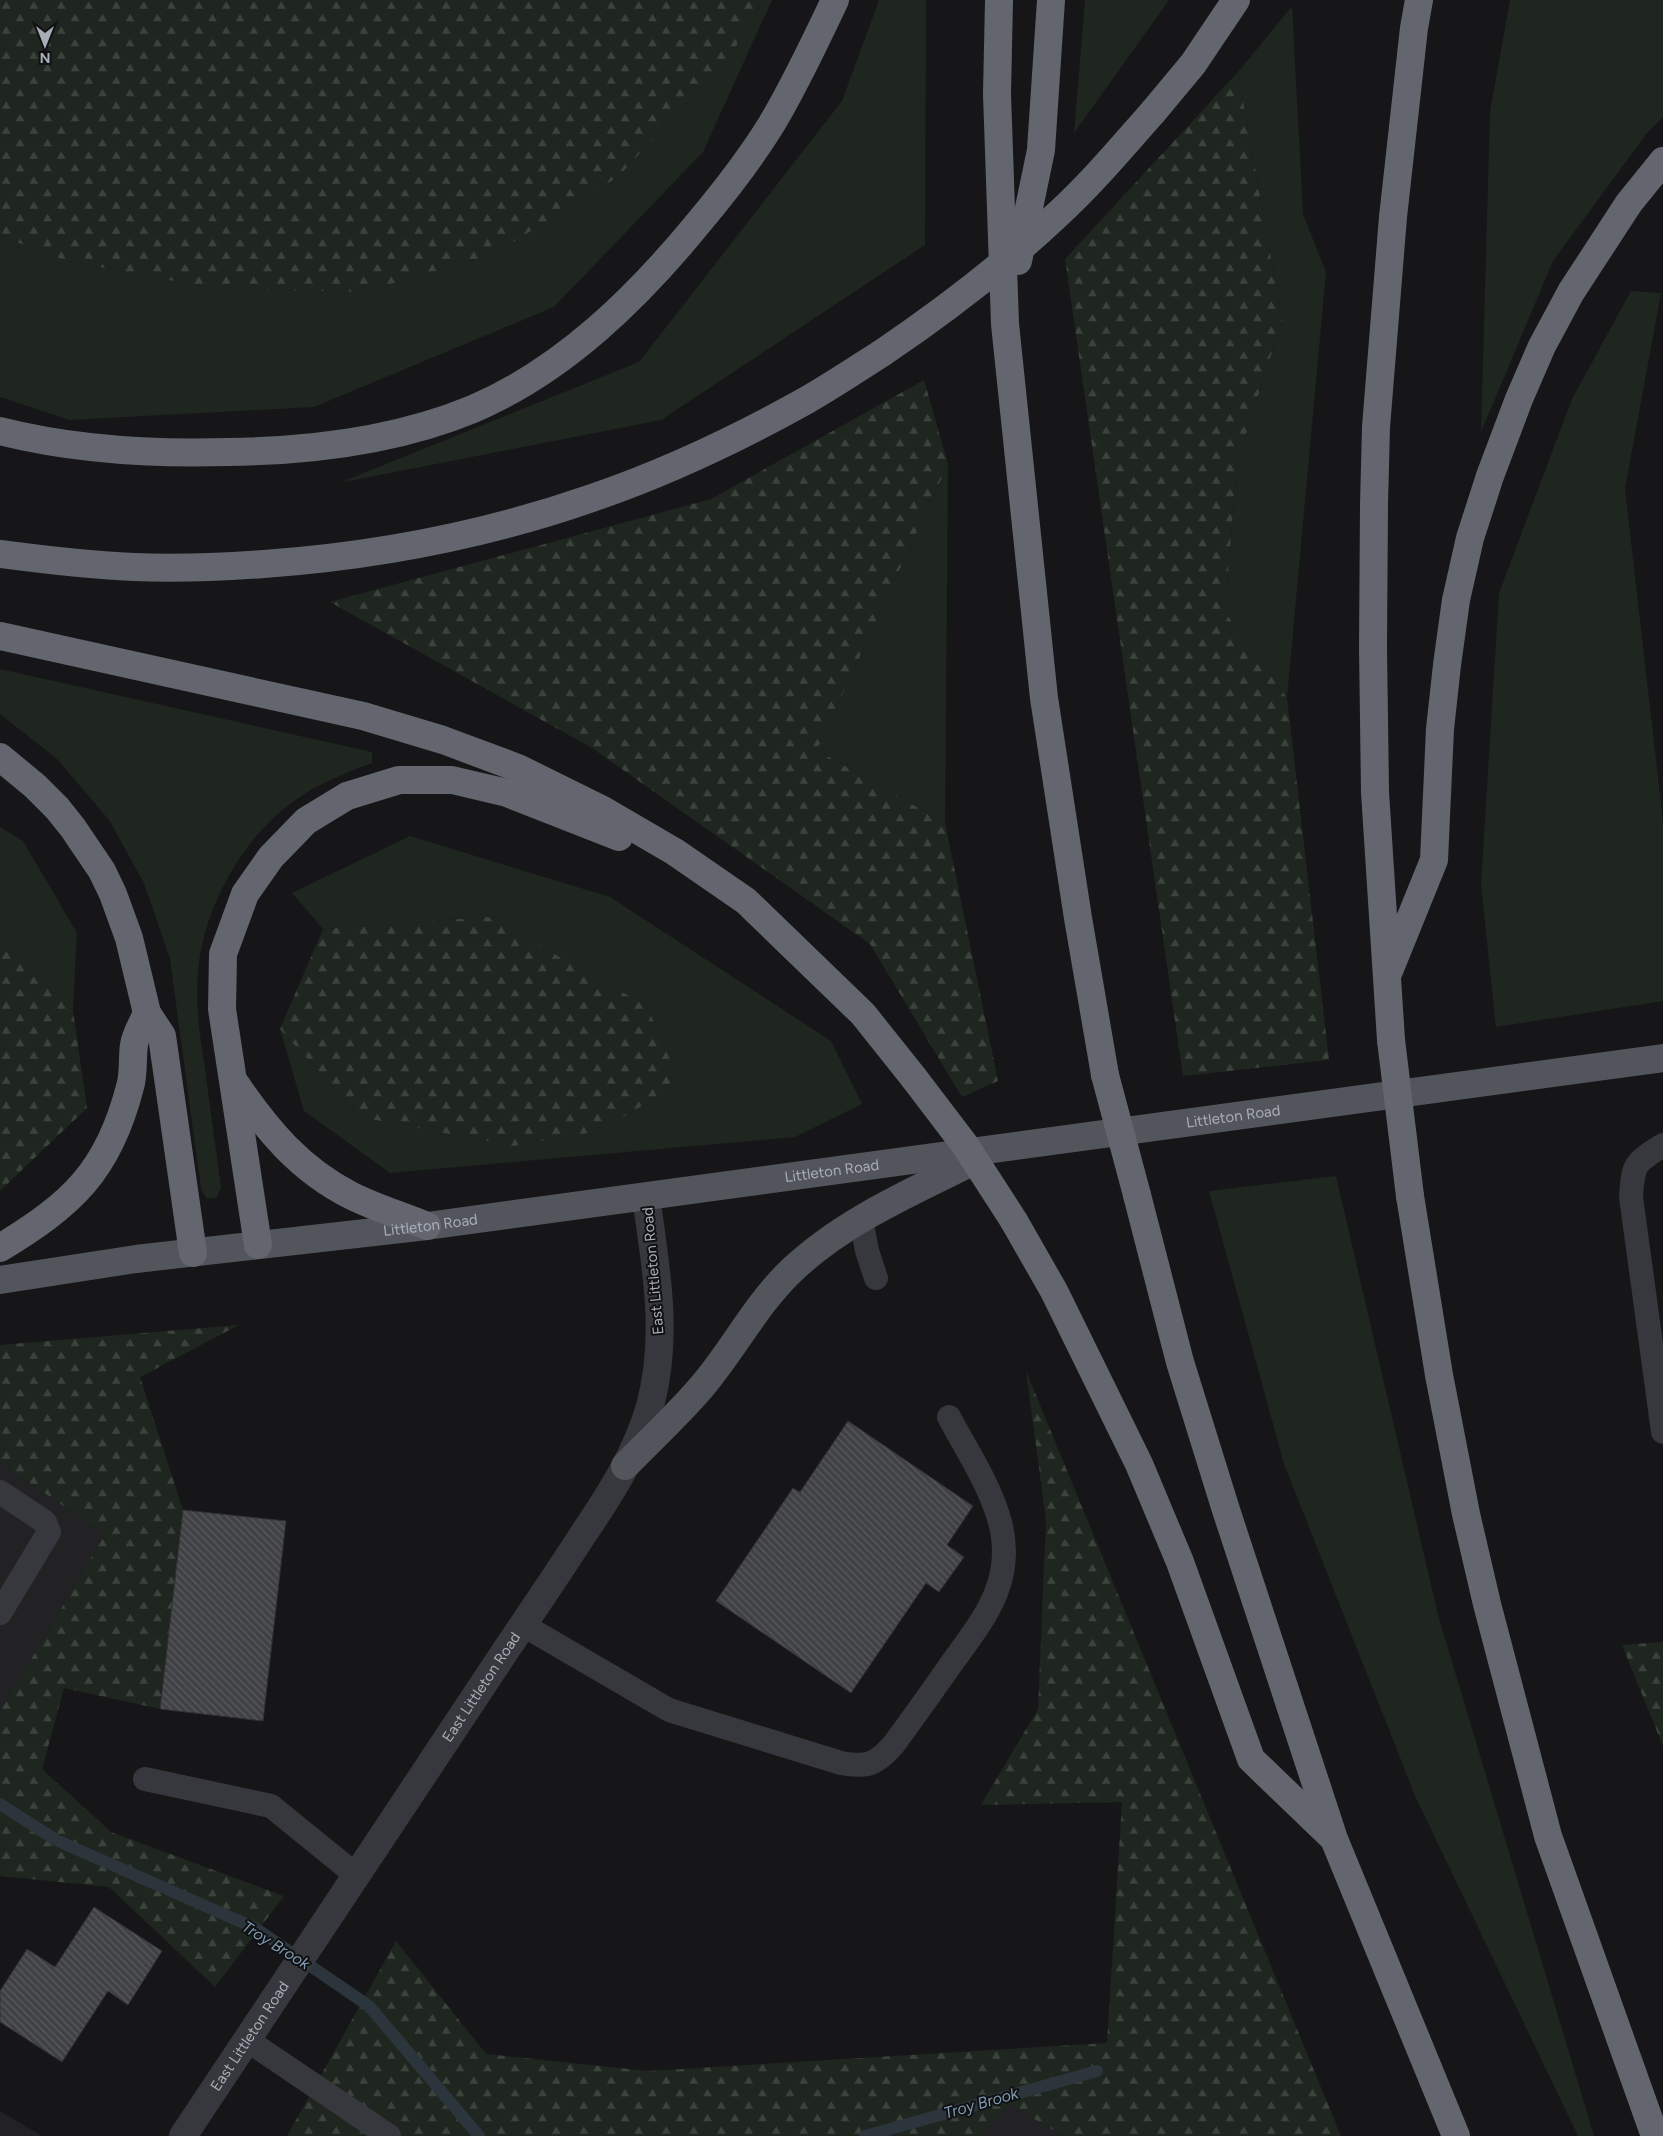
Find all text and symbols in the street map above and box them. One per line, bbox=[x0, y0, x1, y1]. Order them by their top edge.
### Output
north arrow bbox=[20, 20, 70, 70]
text: N bbox=[40, 49, 50, 66]
street label: Littleton Road bbox=[1185, 1101, 1281, 1132]
street label: Littleton Road bbox=[783, 1156, 880, 1186]
street label: East Littleton Road bbox=[638, 1206, 668, 1336]
street label: Littleton Road bbox=[382, 1210, 479, 1240]
street label: East Littleton Road bbox=[438, 1629, 524, 1745]
water label: Troy Brook bbox=[239, 1917, 315, 1974]
street label: East Littleton Road bbox=[207, 1978, 293, 2094]
water label: Troy Brook bbox=[942, 2083, 1022, 2123]

